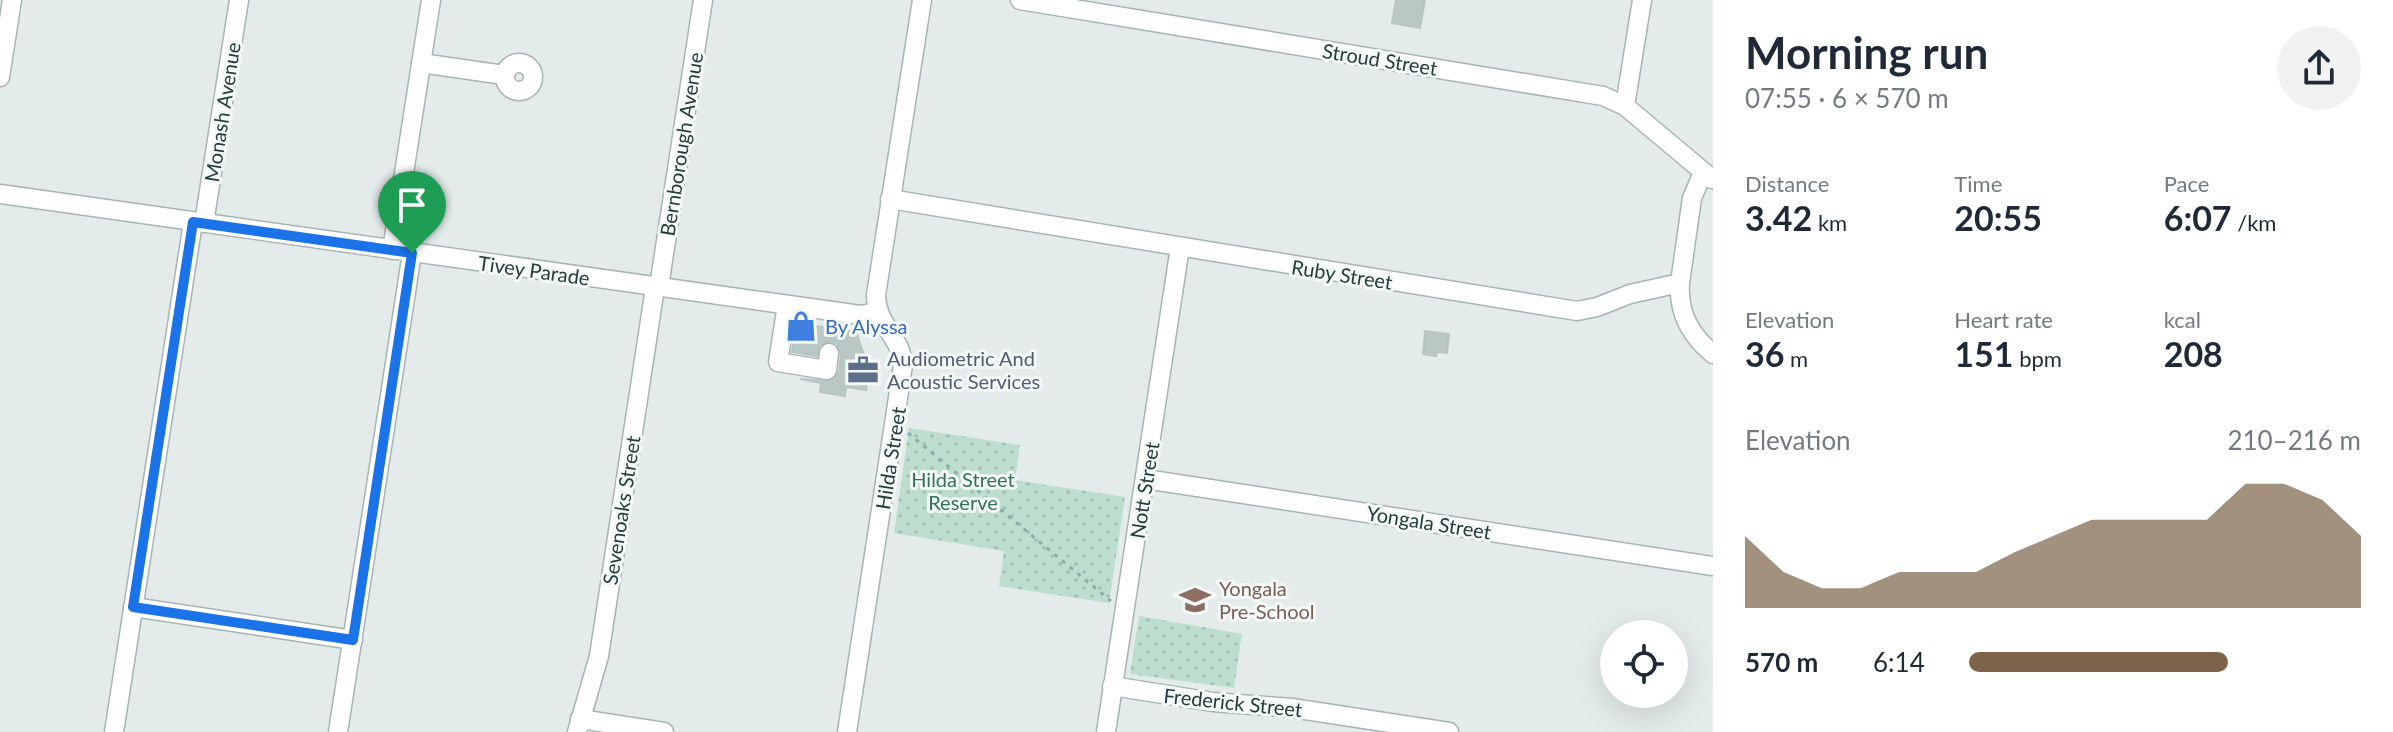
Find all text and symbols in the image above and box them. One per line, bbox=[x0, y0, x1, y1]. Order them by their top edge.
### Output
text: Morning run bbox=[1745, 26, 1988, 78]
button: share bbox=[2277, 26, 2361, 110]
street label: Stroud Street bbox=[1321, 38, 1439, 80]
street label: Monash Avenue bbox=[199, 40, 245, 184]
street label: Bernborough Avenue bbox=[655, 50, 707, 238]
text: 07:55 · 6 × 570 m bbox=[1745, 82, 1949, 114]
text: Distance bbox=[1745, 170, 1829, 197]
text: Time bbox=[1954, 170, 2002, 197]
text: Pace bbox=[2164, 170, 2209, 197]
pin bbox=[378, 171, 446, 253]
icon: arrive bbox=[390, 183, 434, 227]
text: 3.42 bbox=[1745, 197, 1812, 238]
text: 20:55 bbox=[1954, 197, 2042, 238]
text: 6:07 bbox=[2164, 197, 2232, 238]
text: km bbox=[1812, 209, 1847, 236]
text: /km bbox=[2232, 209, 2276, 236]
street label: Tivey Parade bbox=[477, 250, 591, 290]
street label: Ruby Street bbox=[1290, 254, 1394, 294]
text: Elevation bbox=[1745, 306, 1834, 333]
text: Heart rate bbox=[1954, 306, 2053, 333]
text: kcal bbox=[2164, 306, 2201, 333]
shop icon: By Alyssa bbox=[784, 309, 818, 343]
place label: By Alyssa bbox=[825, 314, 908, 338]
text: 36 bbox=[1745, 333, 1784, 374]
text: 151 bbox=[1954, 333, 2014, 374]
text: 208 bbox=[2164, 333, 2223, 374]
text: m bbox=[1784, 345, 1808, 372]
text: bpm bbox=[2014, 345, 2062, 372]
place label: Audiometric And Acoustic Services bbox=[887, 346, 1040, 393]
office icon: Audiometric And Acoustic Services bbox=[846, 353, 880, 387]
street label: Hilda Street bbox=[870, 405, 910, 511]
text: Elevation bbox=[1745, 424, 1851, 456]
text: 210–216 m bbox=[2227, 424, 2361, 456]
street label: Sevenoaks Street bbox=[597, 434, 645, 586]
street label: Nott Street bbox=[1125, 440, 1163, 540]
park label: Hilda Street Reserve bbox=[911, 467, 1015, 514]
street label: Yongala Street bbox=[1365, 500, 1493, 544]
place label: Yongala Pre-School bbox=[1219, 576, 1315, 623]
school or university icon: Yongala Pre-School bbox=[1178, 583, 1212, 617]
map controls bbox=[1600, 620, 1688, 708]
button: locate bbox=[1600, 620, 1688, 708]
text: 570 m bbox=[1745, 646, 1818, 678]
text: 6:14 bbox=[1873, 646, 1925, 678]
street label: Frederick Street bbox=[1163, 683, 1303, 721]

